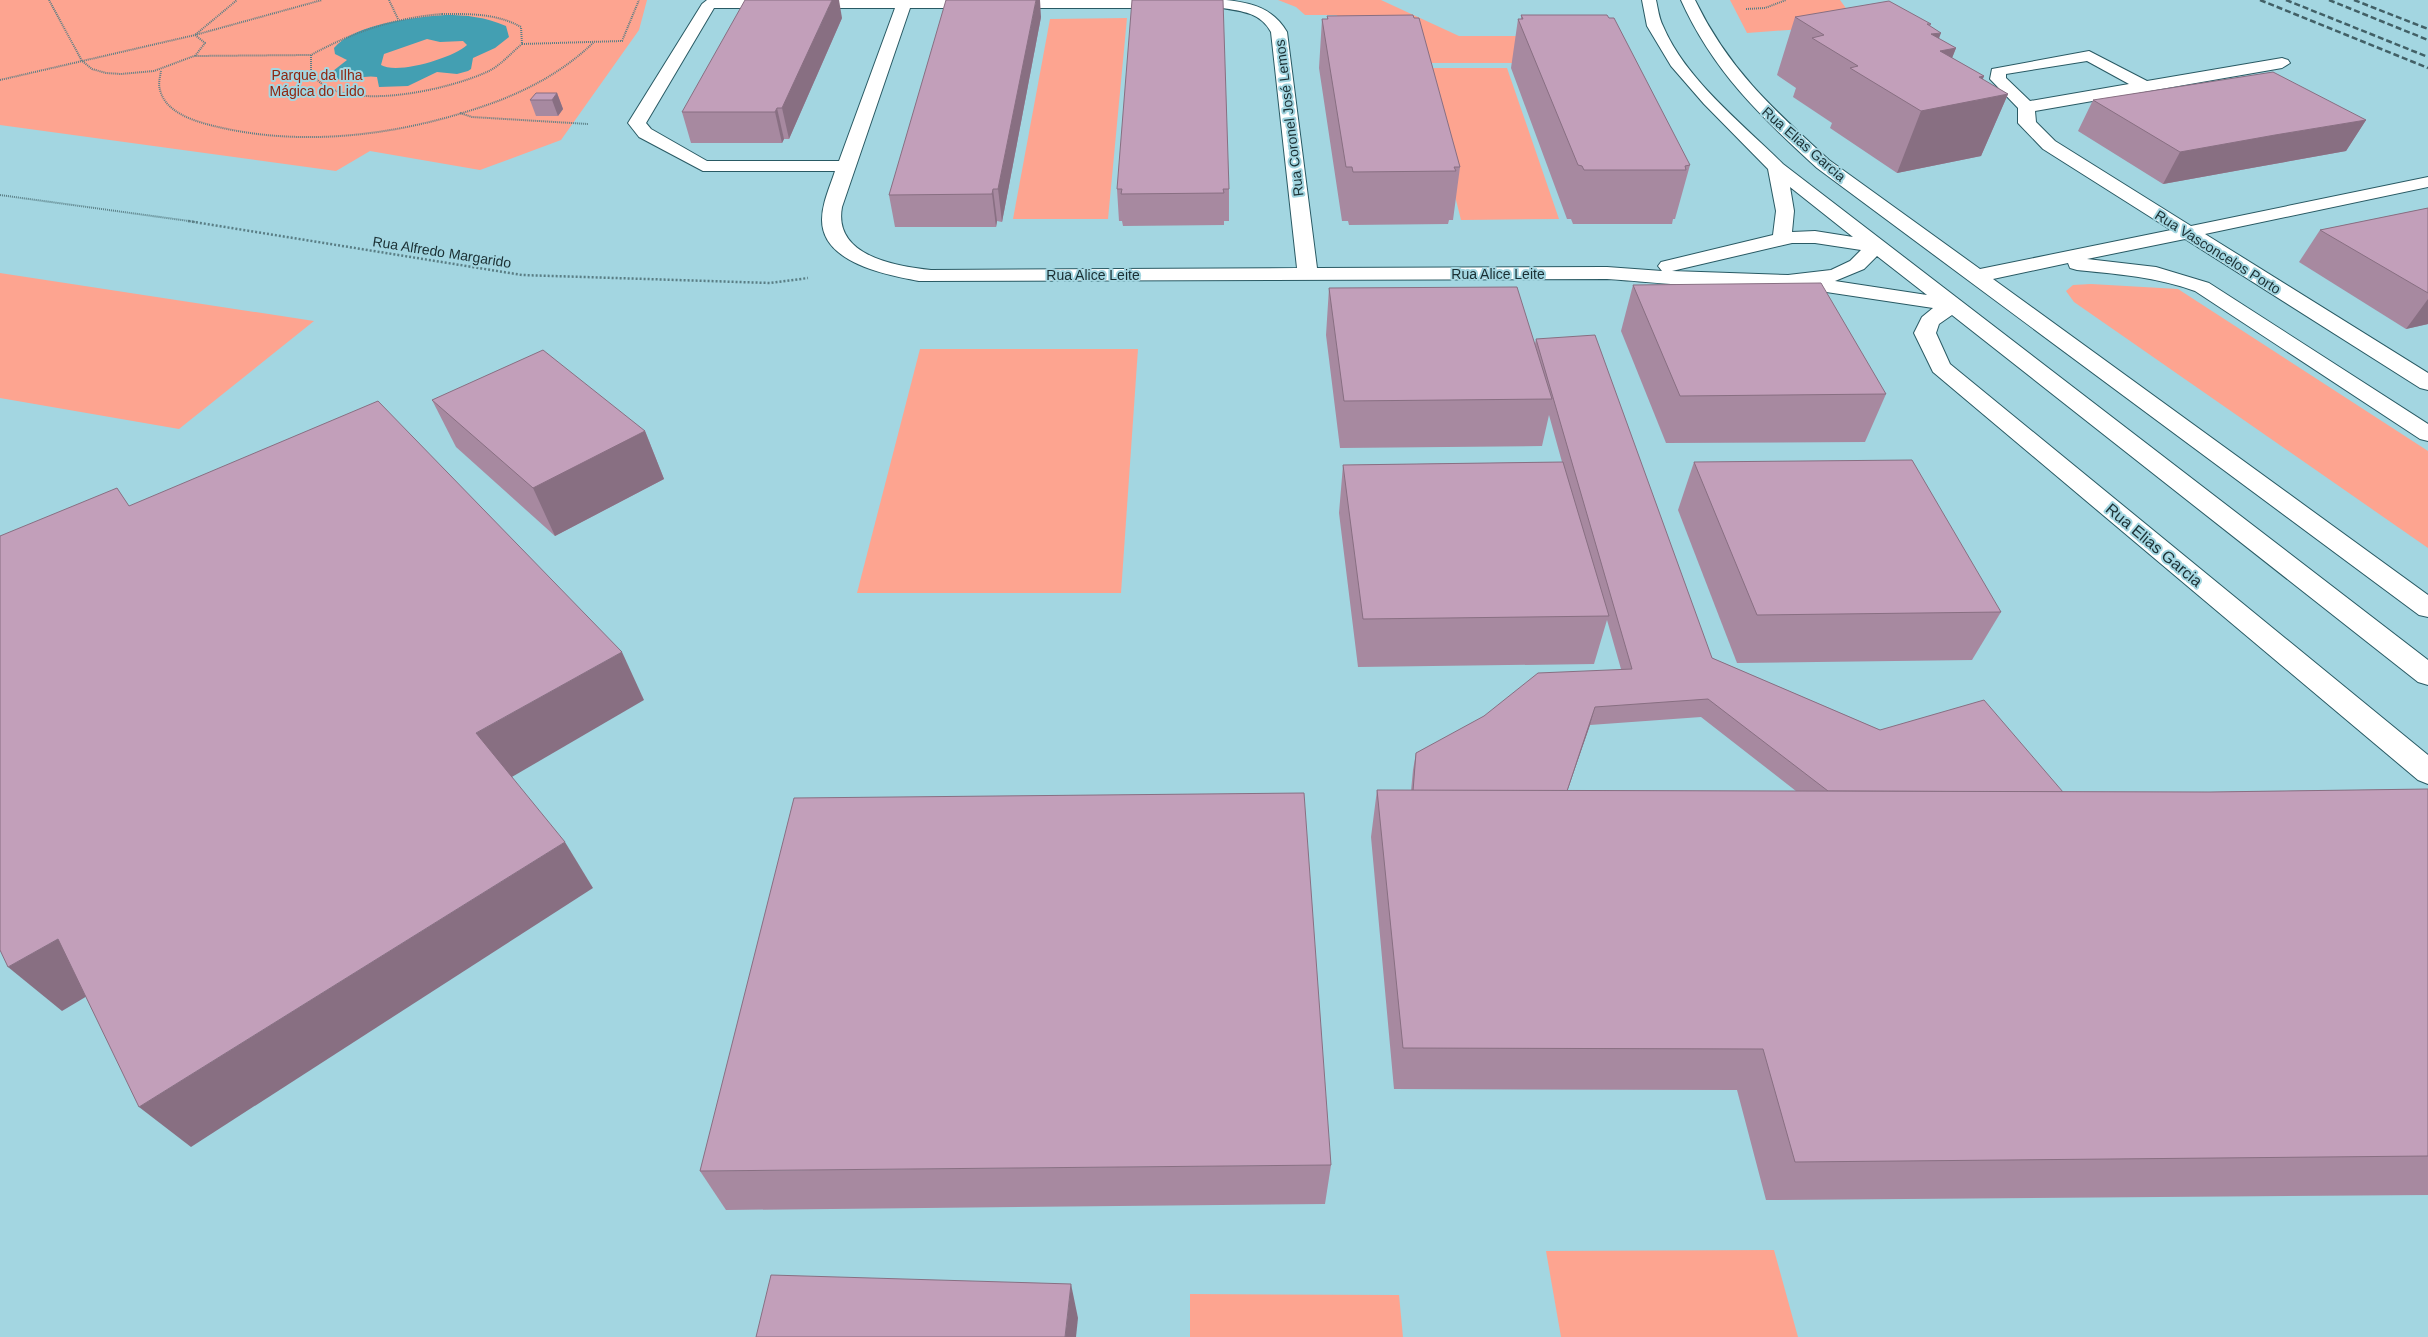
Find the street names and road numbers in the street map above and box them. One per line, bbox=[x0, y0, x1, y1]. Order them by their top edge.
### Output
street label: Rua Coronel José Lemos bbox=[1271, 39, 1307, 197]
street label: Rua Elias Garcia bbox=[1759, 104, 1849, 185]
street label: Rua Vasconcelos Porto bbox=[2152, 207, 2284, 297]
street label: Rua Alfredo Margarido bbox=[372, 233, 513, 271]
street label: Rua Alice Leite bbox=[1451, 266, 1545, 282]
street label: Rua Alice Leite bbox=[1046, 267, 1140, 283]
street label: Rua Elias Garcia bbox=[2103, 500, 2206, 590]

